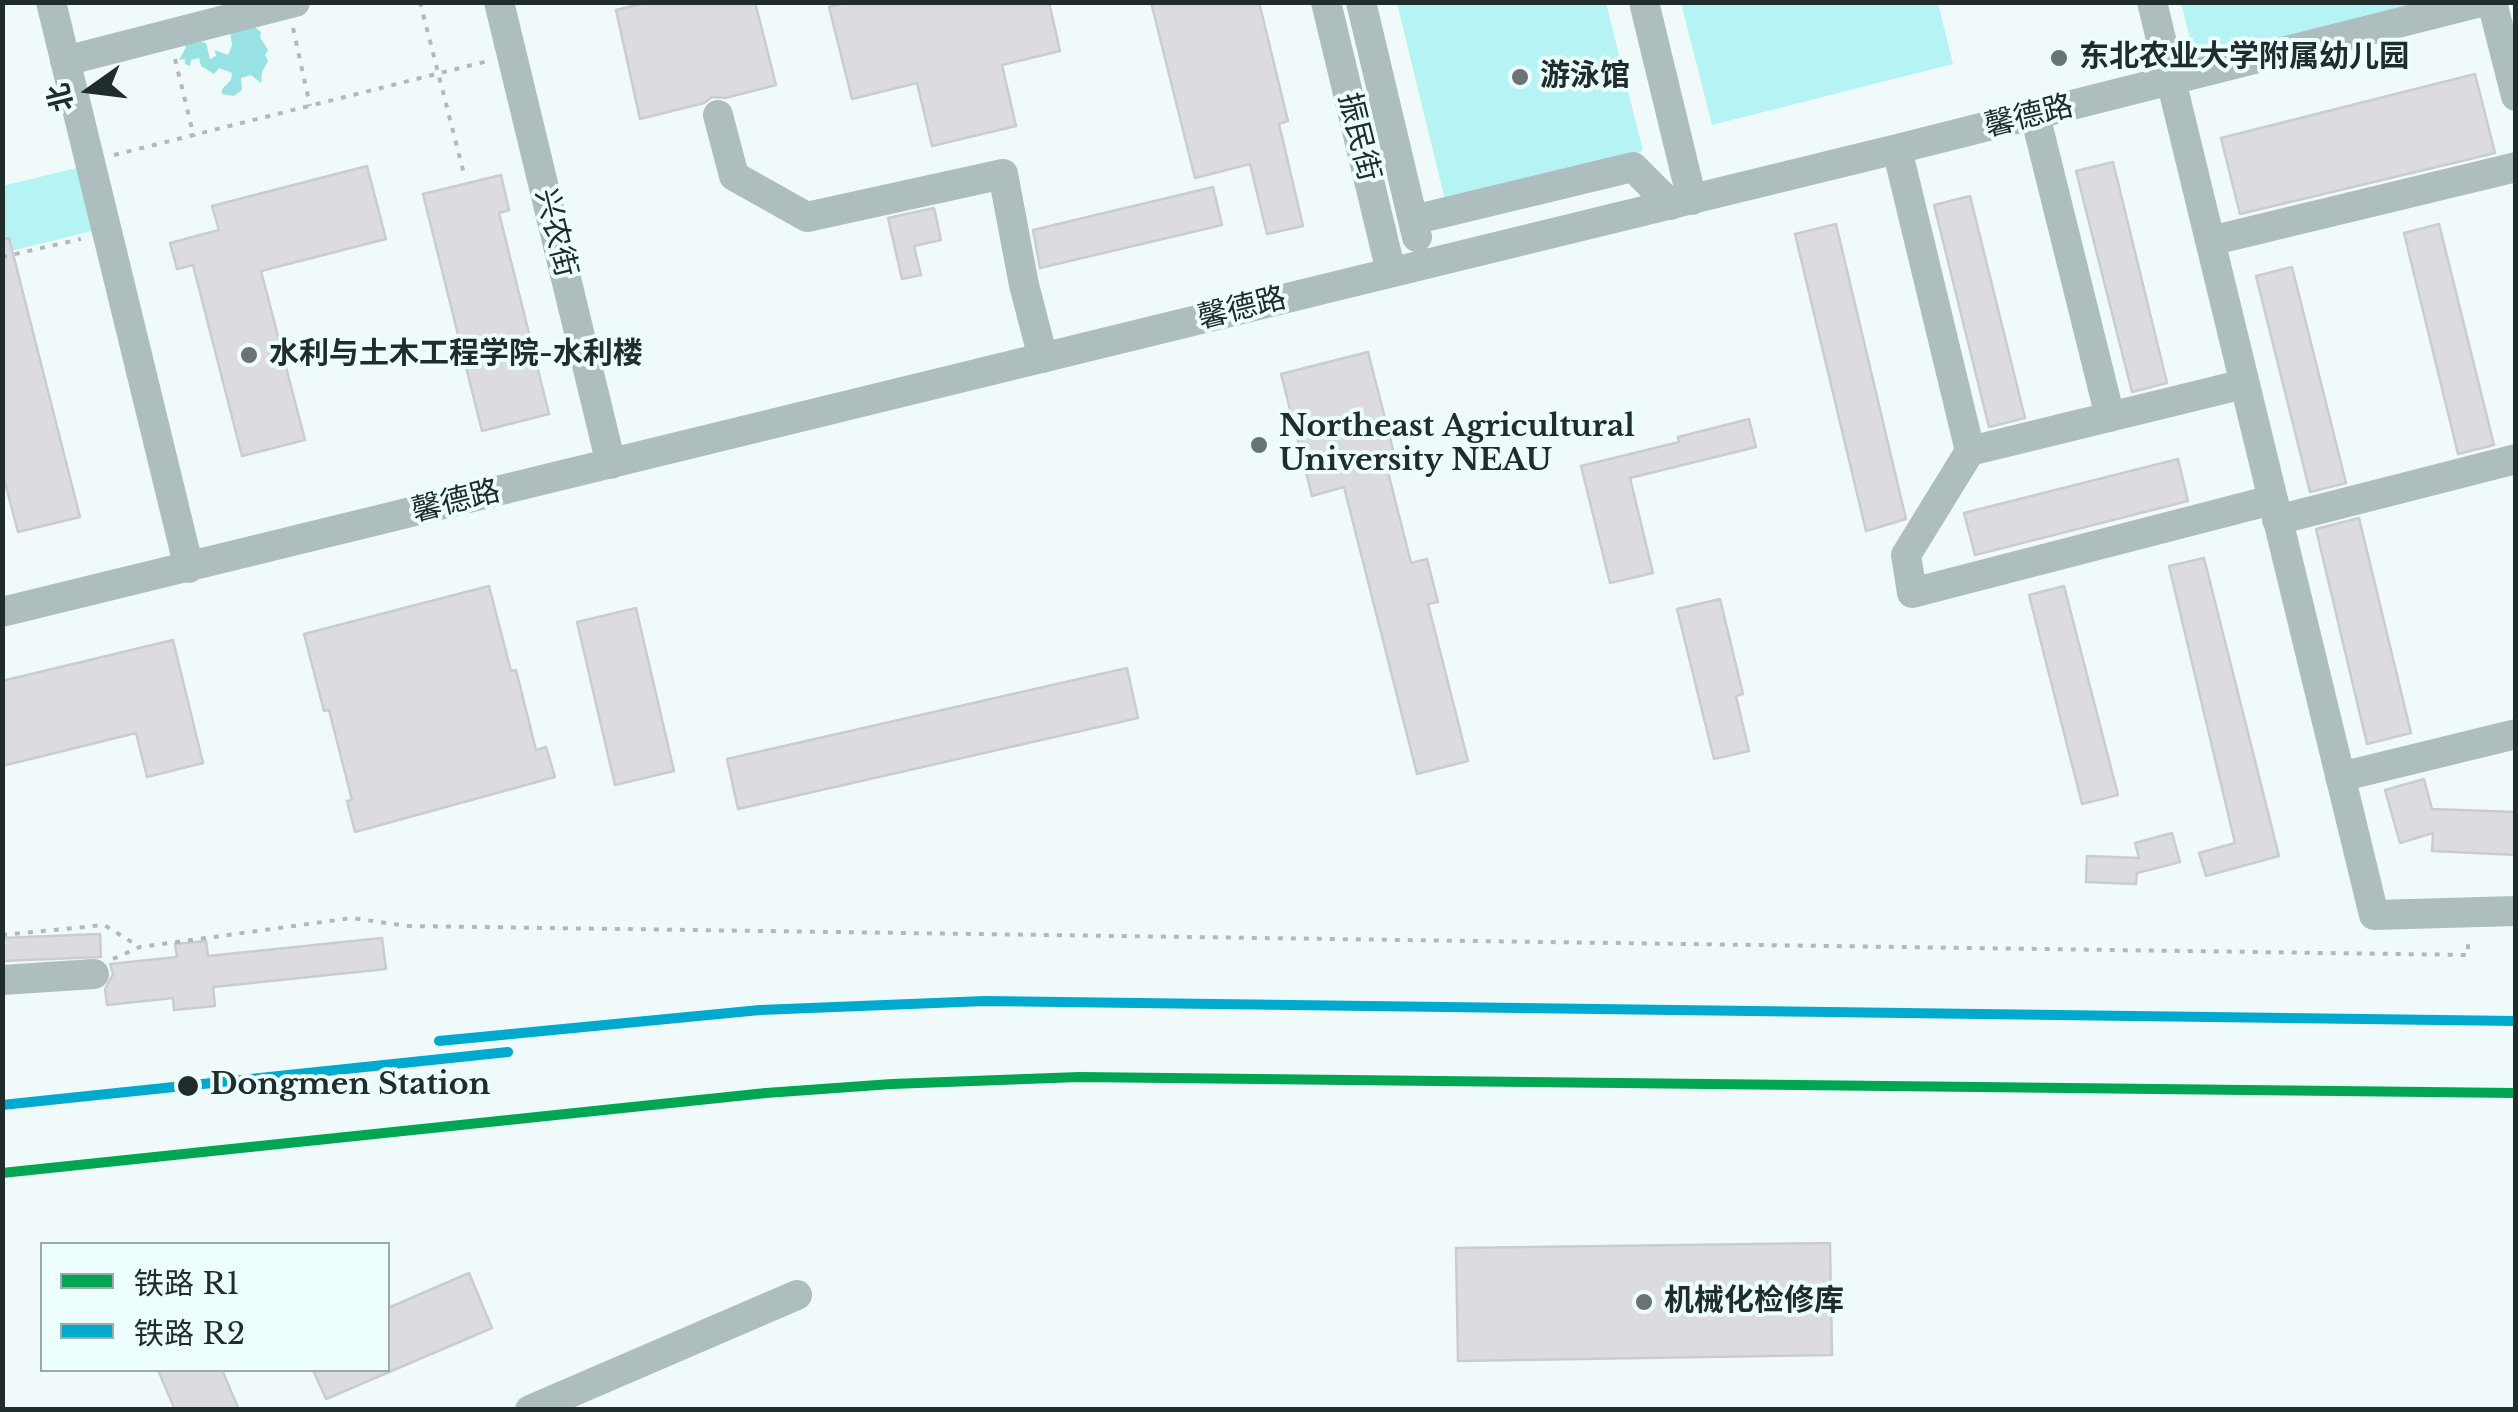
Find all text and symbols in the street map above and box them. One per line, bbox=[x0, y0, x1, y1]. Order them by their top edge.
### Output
north arrow bbox=[40, 40, 140, 140]
place label: 东北农业大学附属幼儿园 bbox=[2079, 40, 2409, 76]
marker: 东北农业大学附属幼儿园 bbox=[2048, 47, 2070, 69]
place label: 游泳馆 bbox=[1540, 59, 1630, 95]
marker: 游泳馆 bbox=[1509, 66, 1531, 88]
text: 北 bbox=[40, 80, 81, 115]
street label: 振民街 bbox=[1330, 89, 1386, 185]
street label: 馨德路 bbox=[1981, 89, 2077, 145]
street label: 兴农街 bbox=[527, 185, 583, 281]
street label: 馨德路 bbox=[1194, 281, 1290, 337]
place label: 水利与土木工程学院-水利楼 bbox=[269, 337, 643, 373]
marker: 水利与土木工程学院-水利楼 bbox=[238, 344, 260, 366]
place label: Northeast Agricultural University NEAU bbox=[1279, 410, 1635, 480]
marker: Northeast Agricultural University NEAU bbox=[1248, 434, 1270, 456]
street label: 馨德路 bbox=[408, 474, 504, 530]
place label: Dongmen Station bbox=[210, 1068, 490, 1104]
marker: Dongmen Station bbox=[175, 1073, 201, 1099]
legend bbox=[40, 1242, 390, 1372]
text: 铁路 R1 bbox=[134, 1265, 240, 1302]
place label: 机械化检修库 bbox=[1664, 1284, 1844, 1320]
marker: 机械化检修库 bbox=[1633, 1291, 1655, 1313]
text: 铁路 R2 bbox=[134, 1315, 245, 1352]

